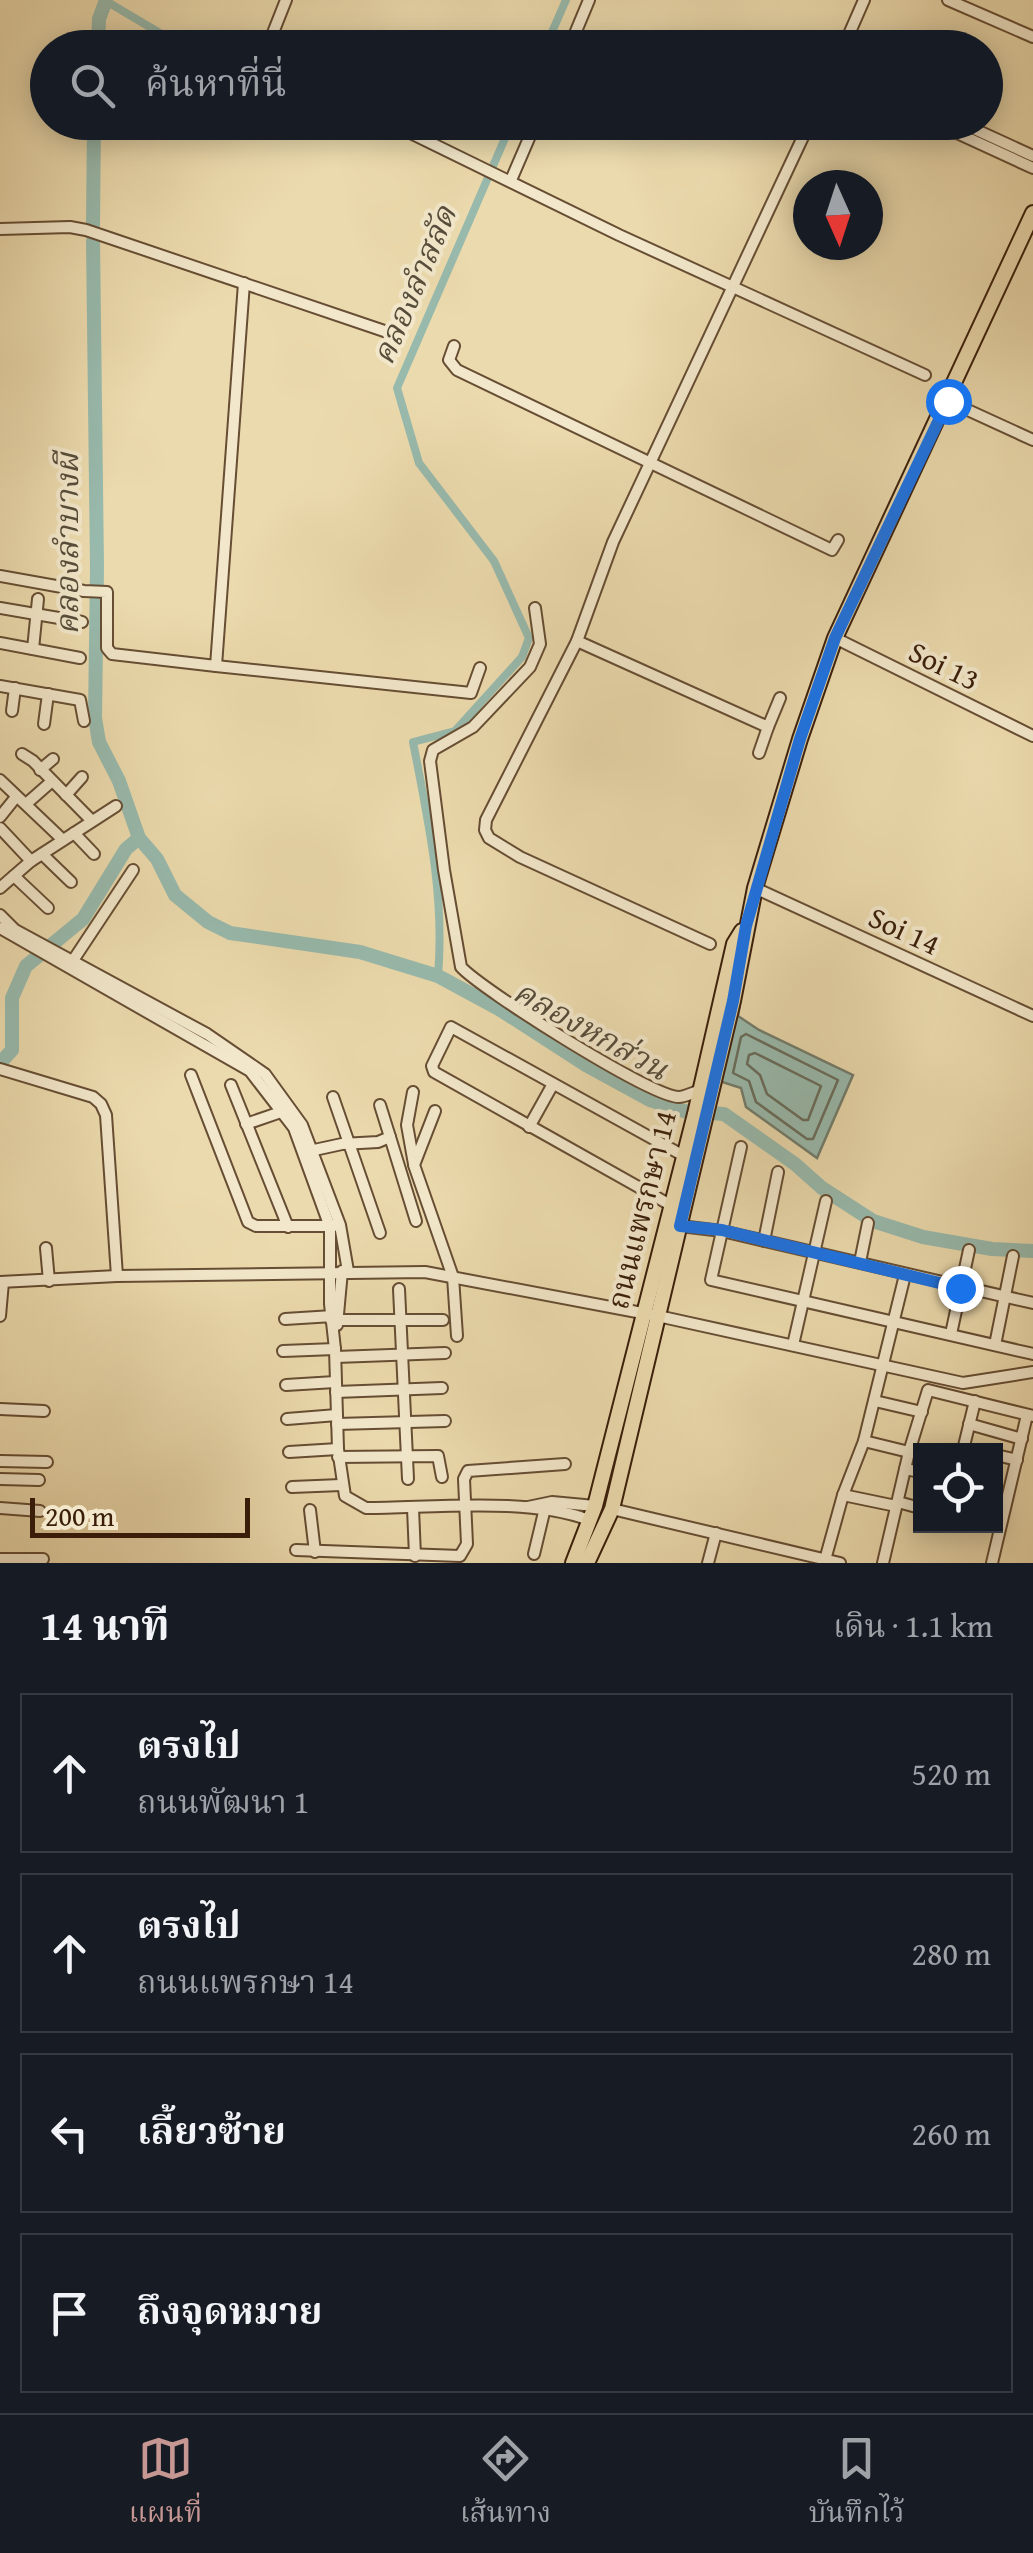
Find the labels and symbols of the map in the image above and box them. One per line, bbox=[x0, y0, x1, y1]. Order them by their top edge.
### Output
north arrow bbox=[793, 170, 883, 260]
water label: คลองลำสลัด bbox=[359, 197, 469, 371]
route start bbox=[926, 379, 972, 425]
water label: คลองลำบางผี bbox=[43, 449, 90, 635]
street label: Soi 13 bbox=[902, 629, 987, 701]
street label: Soi 14 bbox=[862, 895, 947, 966]
water label: คลองหกส่วน bbox=[505, 968, 678, 1092]
street label: ถนนแพรกษา 14 bbox=[595, 1106, 687, 1314]
route end bbox=[938, 1266, 984, 1312]
scale bar bbox=[30, 1493, 250, 1538]

